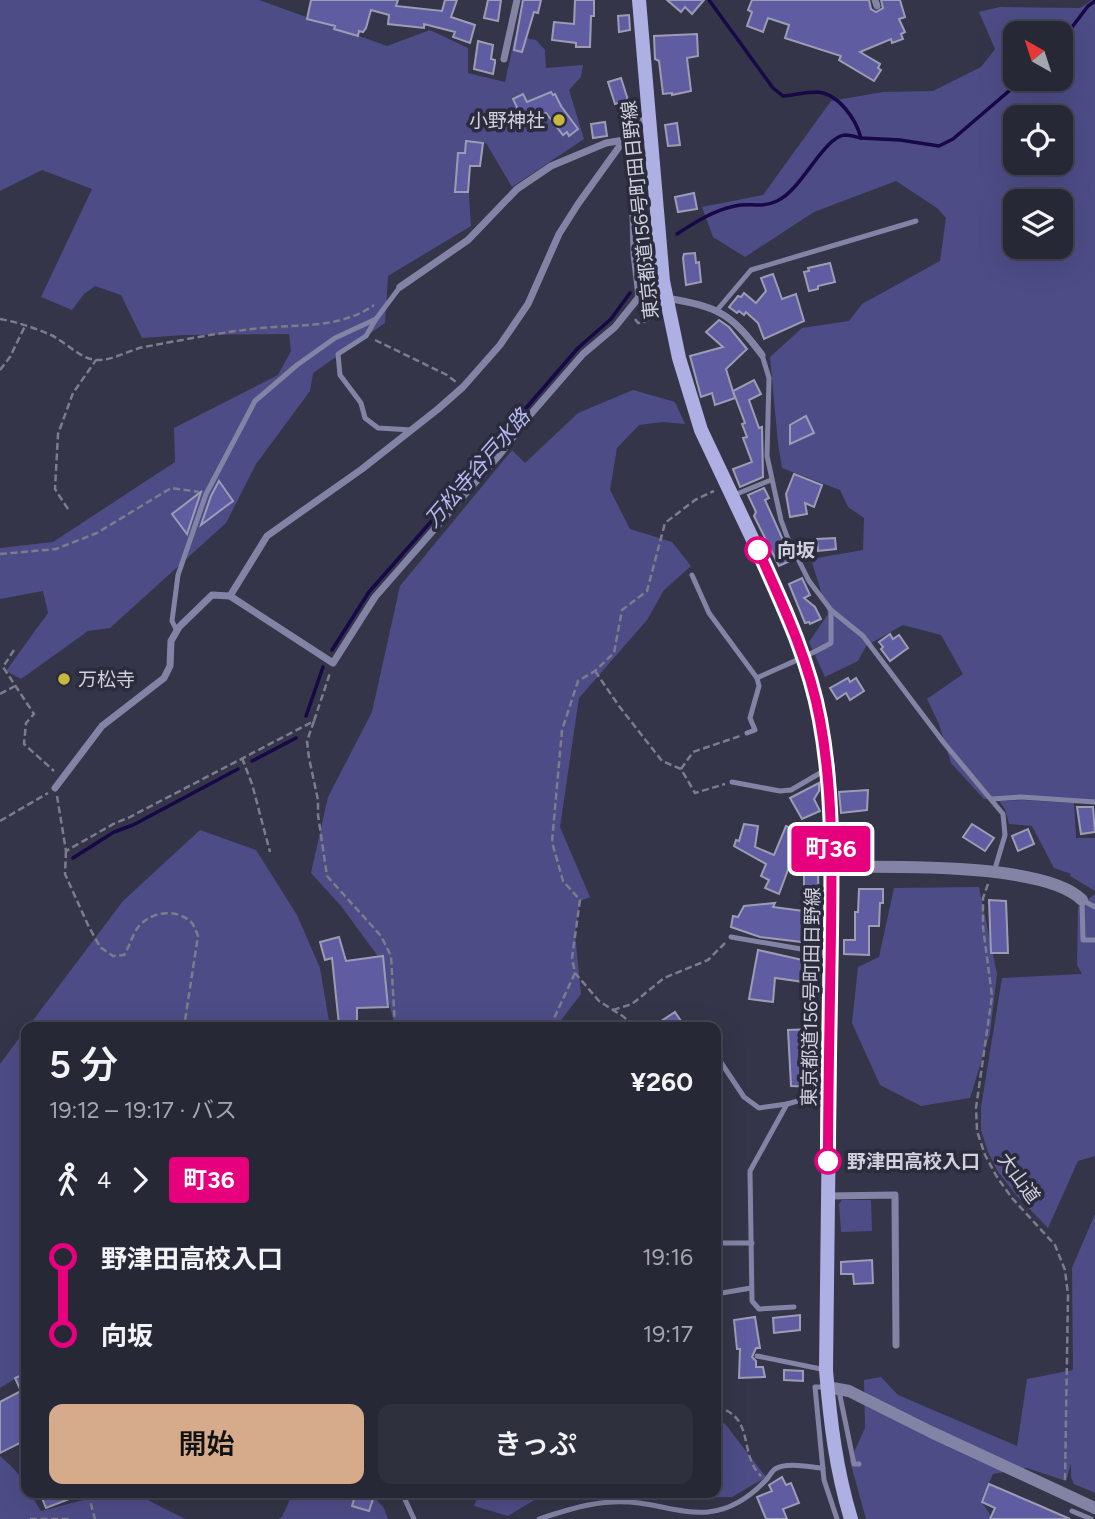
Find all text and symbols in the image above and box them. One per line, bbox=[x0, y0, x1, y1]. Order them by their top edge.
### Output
north arrow bbox=[1003, 21, 1073, 91]
map controls bbox=[1003, 21, 1073, 259]
street label: 東京都道156号町田日野線 bbox=[617, 100, 663, 320]
button: locate bbox=[1003, 105, 1073, 175]
place label: 小野神社 bbox=[469, 109, 545, 132]
marker: 小野神社 bbox=[551, 112, 567, 128]
button: layers bbox=[1003, 189, 1073, 259]
water label: 万松寺谷戸水路 bbox=[419, 403, 536, 532]
marker: 向坂 bbox=[745, 537, 771, 563]
place label: 向坂 bbox=[777, 539, 815, 562]
place label: 万松寺 bbox=[78, 668, 135, 691]
marker: 万松寺 bbox=[56, 671, 72, 687]
line badge: 町36 bbox=[791, 826, 871, 872]
text: 町36 bbox=[805, 834, 857, 863]
street label: 東京都道156号町田日野線 bbox=[798, 887, 824, 1107]
text: 5 分 bbox=[49, 1042, 118, 1088]
text: ¥260 bbox=[631, 1066, 693, 1098]
text: 19:12 – 19:17 · バス bbox=[49, 1096, 237, 1124]
marker: 野津田高校入口 bbox=[815, 1148, 841, 1174]
street label: 大山道 bbox=[993, 1148, 1045, 1208]
place label: 野津田高校入口 bbox=[847, 1150, 980, 1173]
icon: walk bbox=[49, 1161, 87, 1199]
icon: forward bbox=[121, 1161, 159, 1199]
text: 町36 bbox=[183, 1165, 235, 1194]
text: 4 bbox=[97, 1166, 111, 1194]
text: 野津田高校入口 bbox=[101, 1243, 283, 1275]
text: 19:16 bbox=[642, 1243, 693, 1271]
text: 向坂 bbox=[101, 1320, 153, 1352]
text: 19:17 bbox=[643, 1320, 693, 1348]
button: 開始 bbox=[49, 1404, 364, 1484]
button: きっぷ bbox=[378, 1404, 693, 1484]

